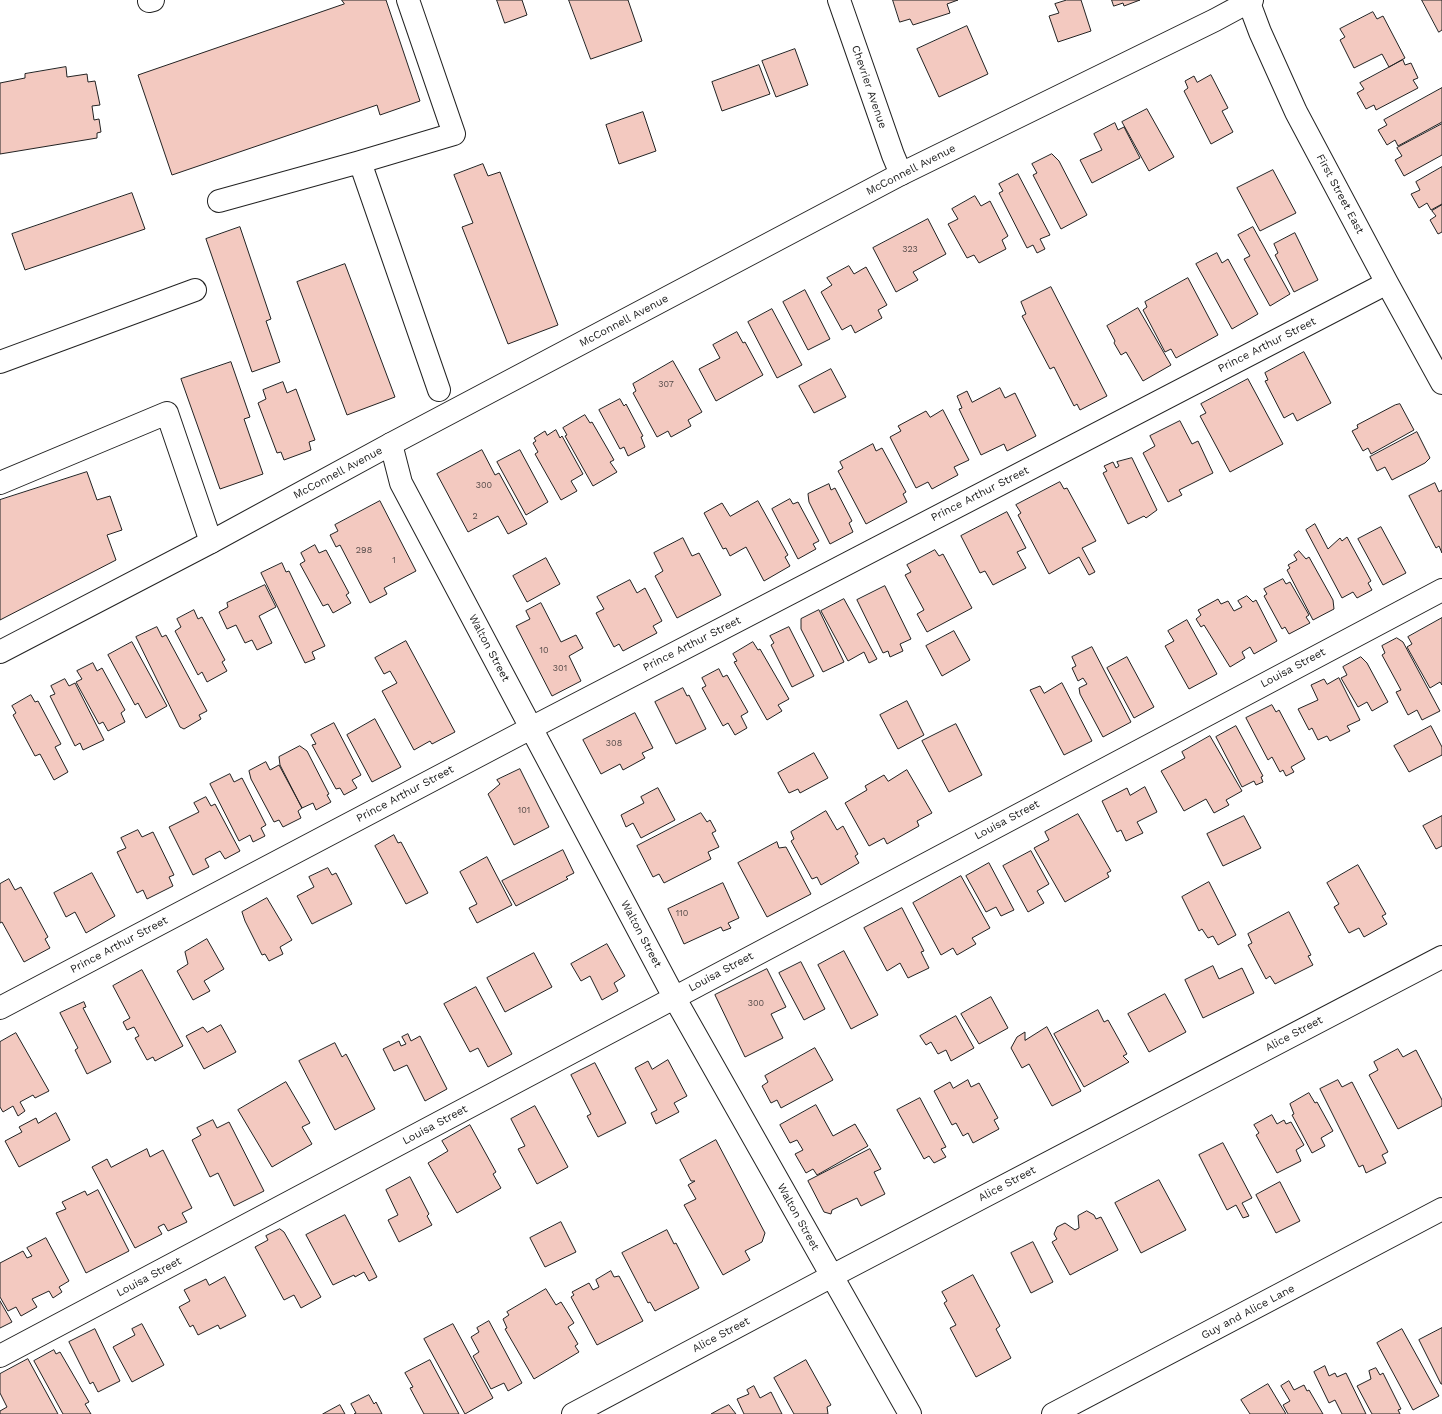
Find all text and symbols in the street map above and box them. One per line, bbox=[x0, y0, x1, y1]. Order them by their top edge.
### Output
street label: Chevrier Avenue bbox=[849, 44, 889, 130]
street label: McConnell Avenue bbox=[864, 142, 958, 198]
street label: First Street East bbox=[1313, 152, 1367, 236]
house number: 323 bbox=[902, 244, 918, 254]
street label: McConnell Avenue bbox=[577, 292, 671, 350]
street label: Prince Arthur Street bbox=[1216, 315, 1318, 375]
house number: 307 bbox=[658, 379, 674, 389]
street label: McConnell Avenue bbox=[291, 444, 385, 502]
street label: Prince Arthur Street bbox=[929, 464, 1031, 524]
house number: 300 bbox=[476, 480, 492, 490]
house number: 2 bbox=[472, 511, 478, 521]
house number: 298 bbox=[356, 545, 372, 555]
house number: 1 bbox=[392, 555, 396, 565]
street label: Walton Street bbox=[466, 612, 512, 684]
street label: Prince Arthur Street bbox=[641, 614, 743, 674]
house number: 10 bbox=[539, 645, 549, 655]
street label: Louisa Street bbox=[1258, 645, 1328, 691]
house number: 301 bbox=[553, 663, 567, 673]
house number: 308 bbox=[606, 738, 622, 748]
street label: Prince Arthur Street bbox=[354, 763, 456, 825]
street label: Louisa Street bbox=[972, 797, 1042, 843]
house number: 101 bbox=[518, 805, 530, 815]
street label: Walton Street bbox=[618, 898, 664, 970]
house number: 110 bbox=[676, 908, 688, 918]
street label: Prince Arthur Street bbox=[68, 914, 170, 976]
street label: Louisa Street bbox=[686, 949, 756, 995]
house number: 300 bbox=[748, 998, 764, 1008]
street label: Alice Street bbox=[1263, 1013, 1325, 1055]
street label: Louisa Street bbox=[400, 1102, 470, 1148]
street label: Alice Street bbox=[976, 1163, 1038, 1205]
street label: Walton Street bbox=[774, 1181, 822, 1253]
street label: Louisa Street bbox=[114, 1254, 184, 1300]
street label: Guy and Alice Lane bbox=[1199, 1282, 1297, 1342]
street label: Alice Street bbox=[690, 1314, 752, 1356]

